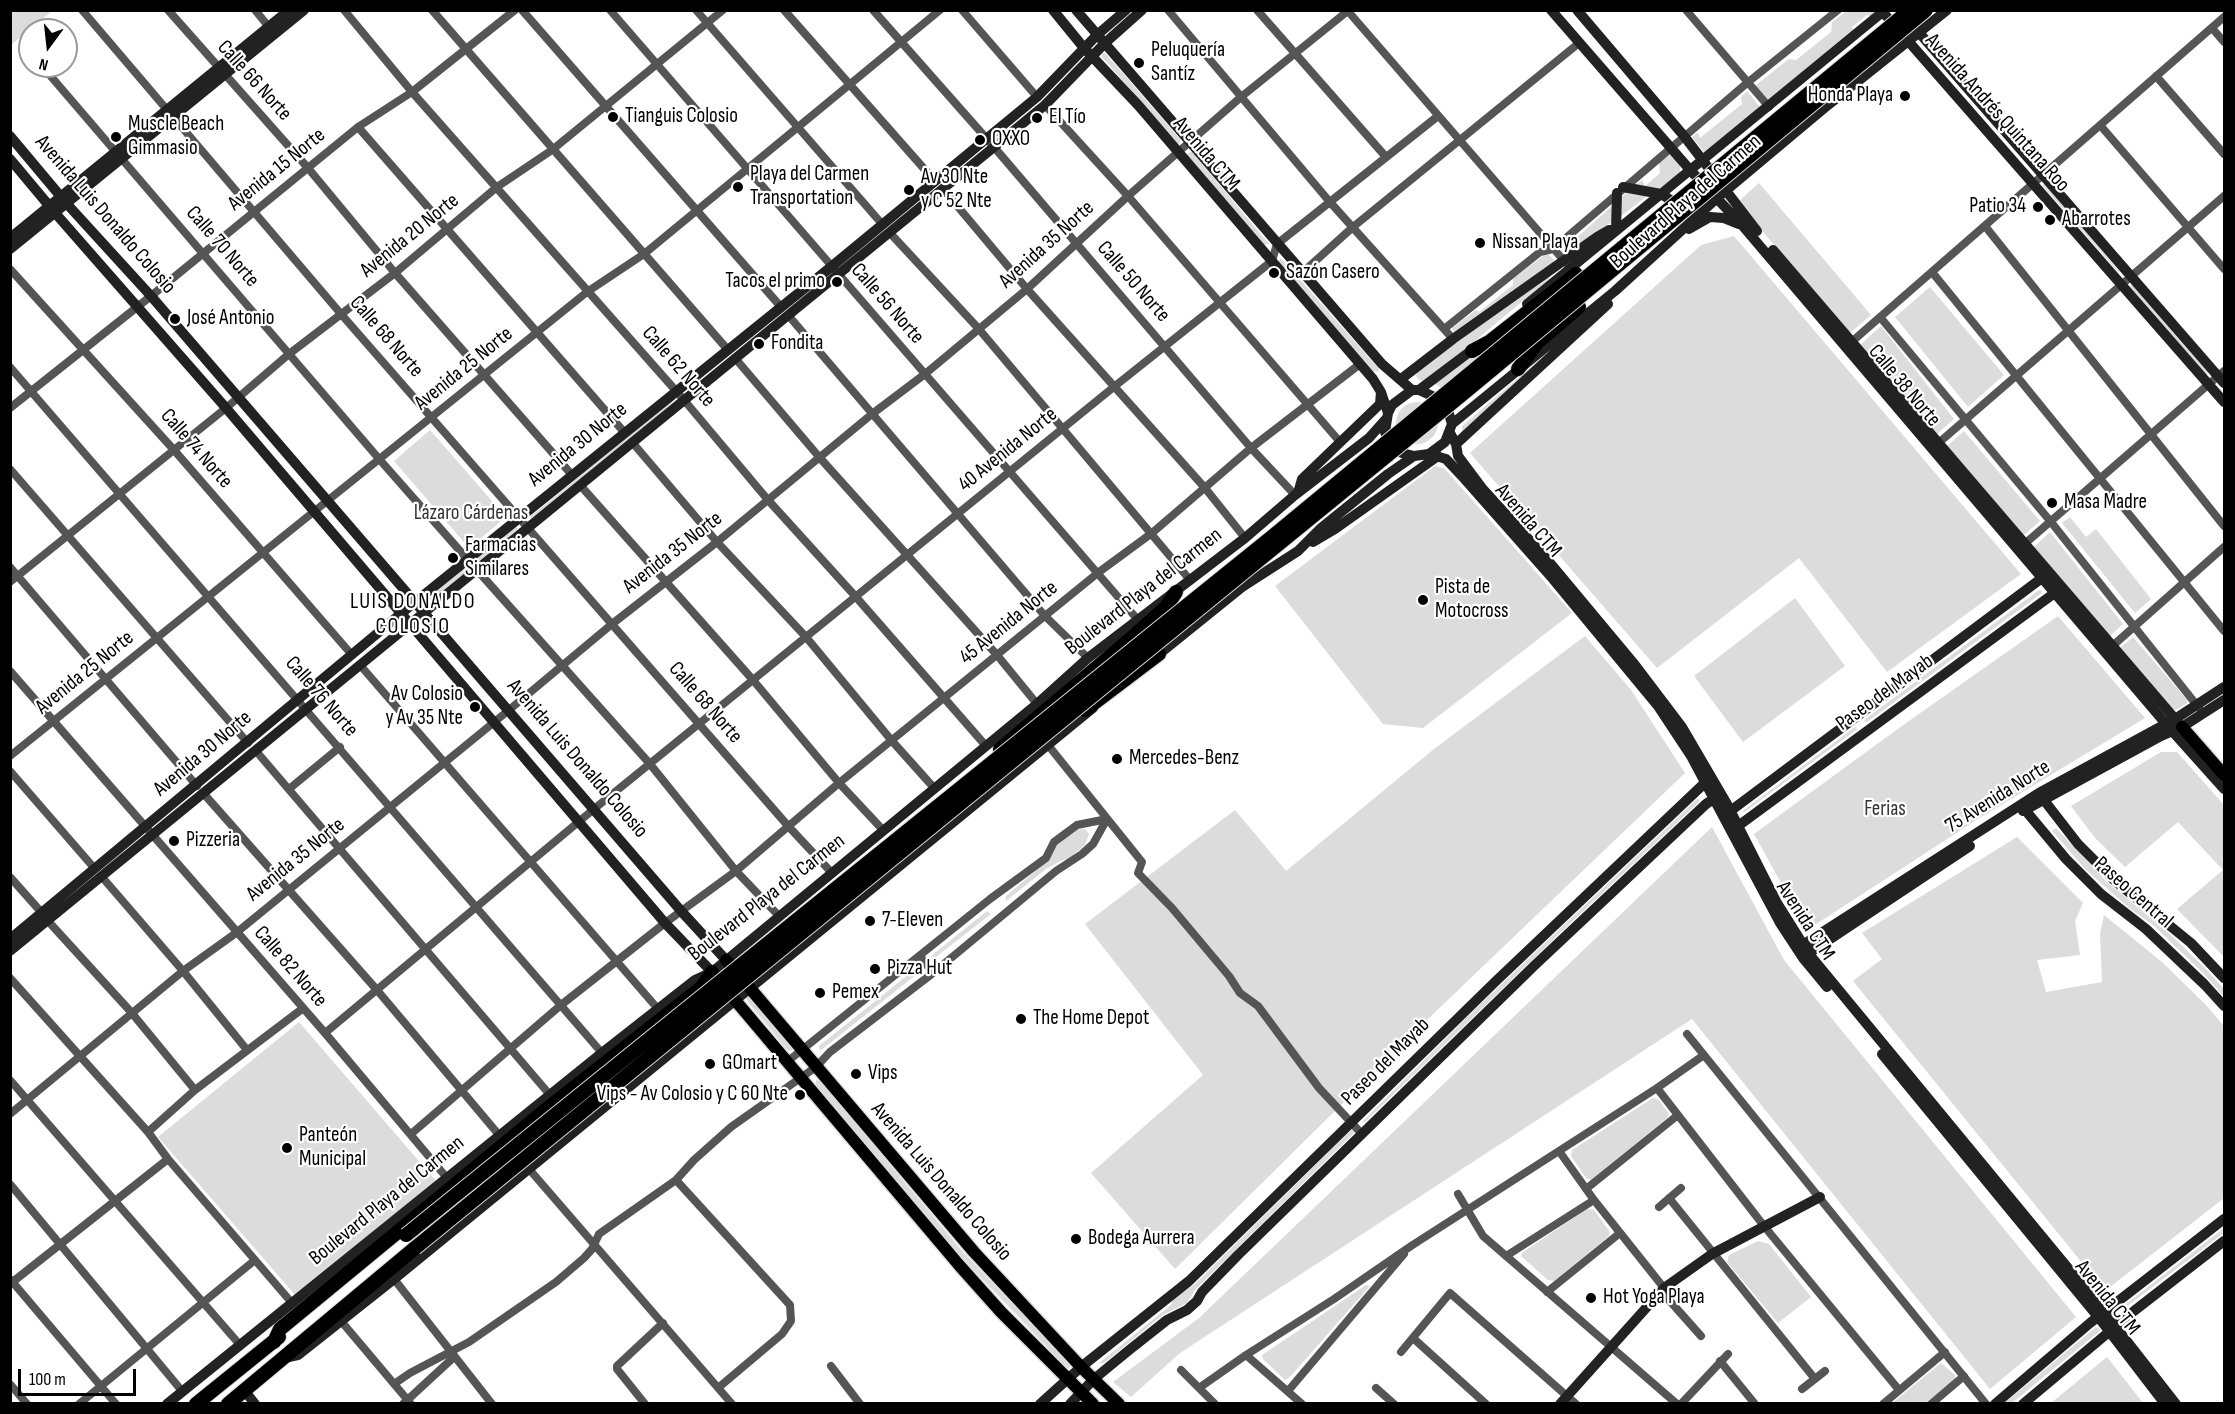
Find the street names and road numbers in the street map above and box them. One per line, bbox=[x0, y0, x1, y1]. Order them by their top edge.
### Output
street label: Avenida Andrés Quintana Roo bbox=[1919, 29, 2075, 197]
street label: Calle 66 Norte bbox=[211, 36, 297, 126]
street label: Avenida CTM bbox=[1167, 112, 1245, 196]
street label: Avenida 15 Norte bbox=[223, 123, 331, 217]
street label: Boulevard Playa del Carmen bbox=[1605, 130, 1767, 274]
street label: Avenida Luis Donaldo Colosio bbox=[29, 131, 181, 299]
street label: Avenida 20 Norte bbox=[355, 188, 465, 284]
street label: Avenida 35 Norte bbox=[994, 196, 1100, 294]
street label: Calle 70 Norte bbox=[180, 201, 264, 293]
street label: Calle 50 Norte bbox=[1091, 236, 1175, 328]
street label: Calle 56 Norte bbox=[845, 258, 929, 350]
street label: Calle 68 Norte bbox=[344, 291, 428, 383]
street label: Calle 62 Norte bbox=[636, 321, 720, 413]
street label: Avenida 25 Norte bbox=[410, 322, 518, 416]
street label: Calle 38 Norte bbox=[1862, 340, 1946, 432]
street label: Avenida 30 Norte bbox=[523, 397, 633, 493]
street label: 40 Avenida Norte bbox=[953, 402, 1063, 498]
street label: Calle 74 Norte bbox=[155, 404, 237, 494]
street label: Avenida CTM bbox=[1489, 479, 1567, 563]
street label: Avenida 35 Norte bbox=[618, 506, 728, 600]
street label: Boulevard Playa del Carmen bbox=[1061, 523, 1227, 661]
street label: 45 Avenida Norte bbox=[955, 576, 1063, 670]
street label: Avenida 25 Norte bbox=[31, 626, 139, 720]
street label: Paseo del Mayab bbox=[1831, 649, 1939, 737]
street label: Calle 76 Norte bbox=[279, 651, 363, 743]
street label: Calle 68 Norte bbox=[663, 657, 747, 749]
street label: Avenida Luis Donaldo Colosio bbox=[501, 675, 653, 843]
street label: Avenida 30 Norte bbox=[149, 706, 257, 802]
street label: 75 Avenida Norte bbox=[1941, 755, 2055, 839]
street label: Avenida 35 Norte bbox=[242, 813, 350, 907]
street label: Boulevard Playa del Carmen bbox=[684, 829, 850, 967]
street label: Paseo Central bbox=[2088, 852, 2178, 934]
street label: Avenida CTM bbox=[1770, 877, 1840, 965]
street label: Calle 82 Norte bbox=[248, 921, 332, 1013]
street label: Paseo del Mayab bbox=[1337, 1013, 1435, 1111]
street label: Avenida Luis Donaldo Colosio bbox=[865, 1098, 1017, 1266]
street label: Boulevard Playa del Carmen bbox=[304, 1131, 470, 1271]
street label: Avenida CTM bbox=[2069, 1255, 2145, 1341]

